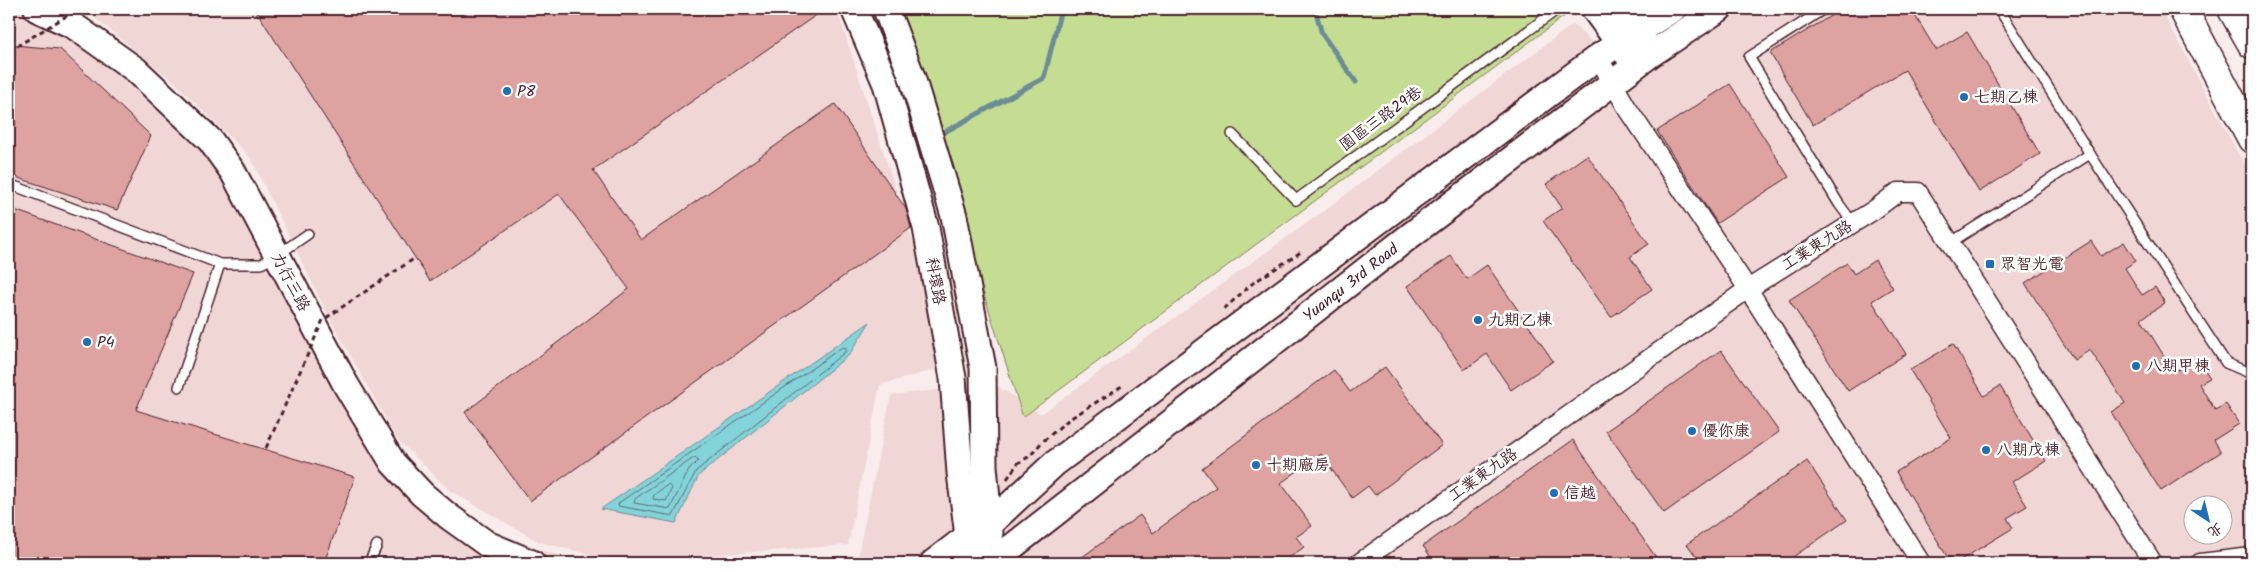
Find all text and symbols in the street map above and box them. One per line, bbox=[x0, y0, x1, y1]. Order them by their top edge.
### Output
place label: P8 bbox=[517, 79, 536, 104]
street label: 園區三路29巷 bbox=[1334, 80, 1428, 158]
marker: P8 bbox=[501, 85, 513, 97]
place label: 七期乙棟 bbox=[1974, 85, 2039, 110]
marker: 七期乙棟 bbox=[1958, 91, 1970, 103]
street label: 工業東九路 bbox=[1776, 214, 1858, 278]
street label: Yuanqu 3rd Road bbox=[1298, 237, 1405, 328]
street label: 力行三路 bbox=[264, 248, 316, 316]
place label: 眾智光電 bbox=[2000, 252, 2064, 277]
street label: 科環路 bbox=[919, 255, 951, 307]
marker: 眾智光電 bbox=[1984, 258, 1996, 270]
place label: 九期乙棟 bbox=[1488, 308, 1553, 333]
marker: 九期乙棟 bbox=[1472, 314, 1484, 326]
place label: P4 bbox=[97, 330, 115, 355]
marker: P4 bbox=[81, 336, 93, 348]
place label: 八期甲棟 bbox=[2146, 354, 2211, 379]
marker: 八期甲棟 bbox=[2130, 360, 2142, 372]
place label: 優你康 bbox=[1702, 419, 1750, 444]
marker: 優你康 bbox=[1686, 425, 1698, 437]
place label: 八期戊棟 bbox=[1996, 438, 2061, 463]
street label: 工業東九路 bbox=[1443, 442, 1523, 508]
marker: 八期戊棟 bbox=[1980, 444, 1992, 456]
place label: 十期廠房 bbox=[1266, 453, 1330, 478]
marker: 十期廠房 bbox=[1250, 459, 1262, 471]
place label: 信越 bbox=[1564, 481, 1596, 506]
marker: 信越 bbox=[1548, 487, 1560, 499]
north arrow bbox=[2184, 494, 2234, 544]
text: 北 bbox=[2203, 517, 2227, 543]

